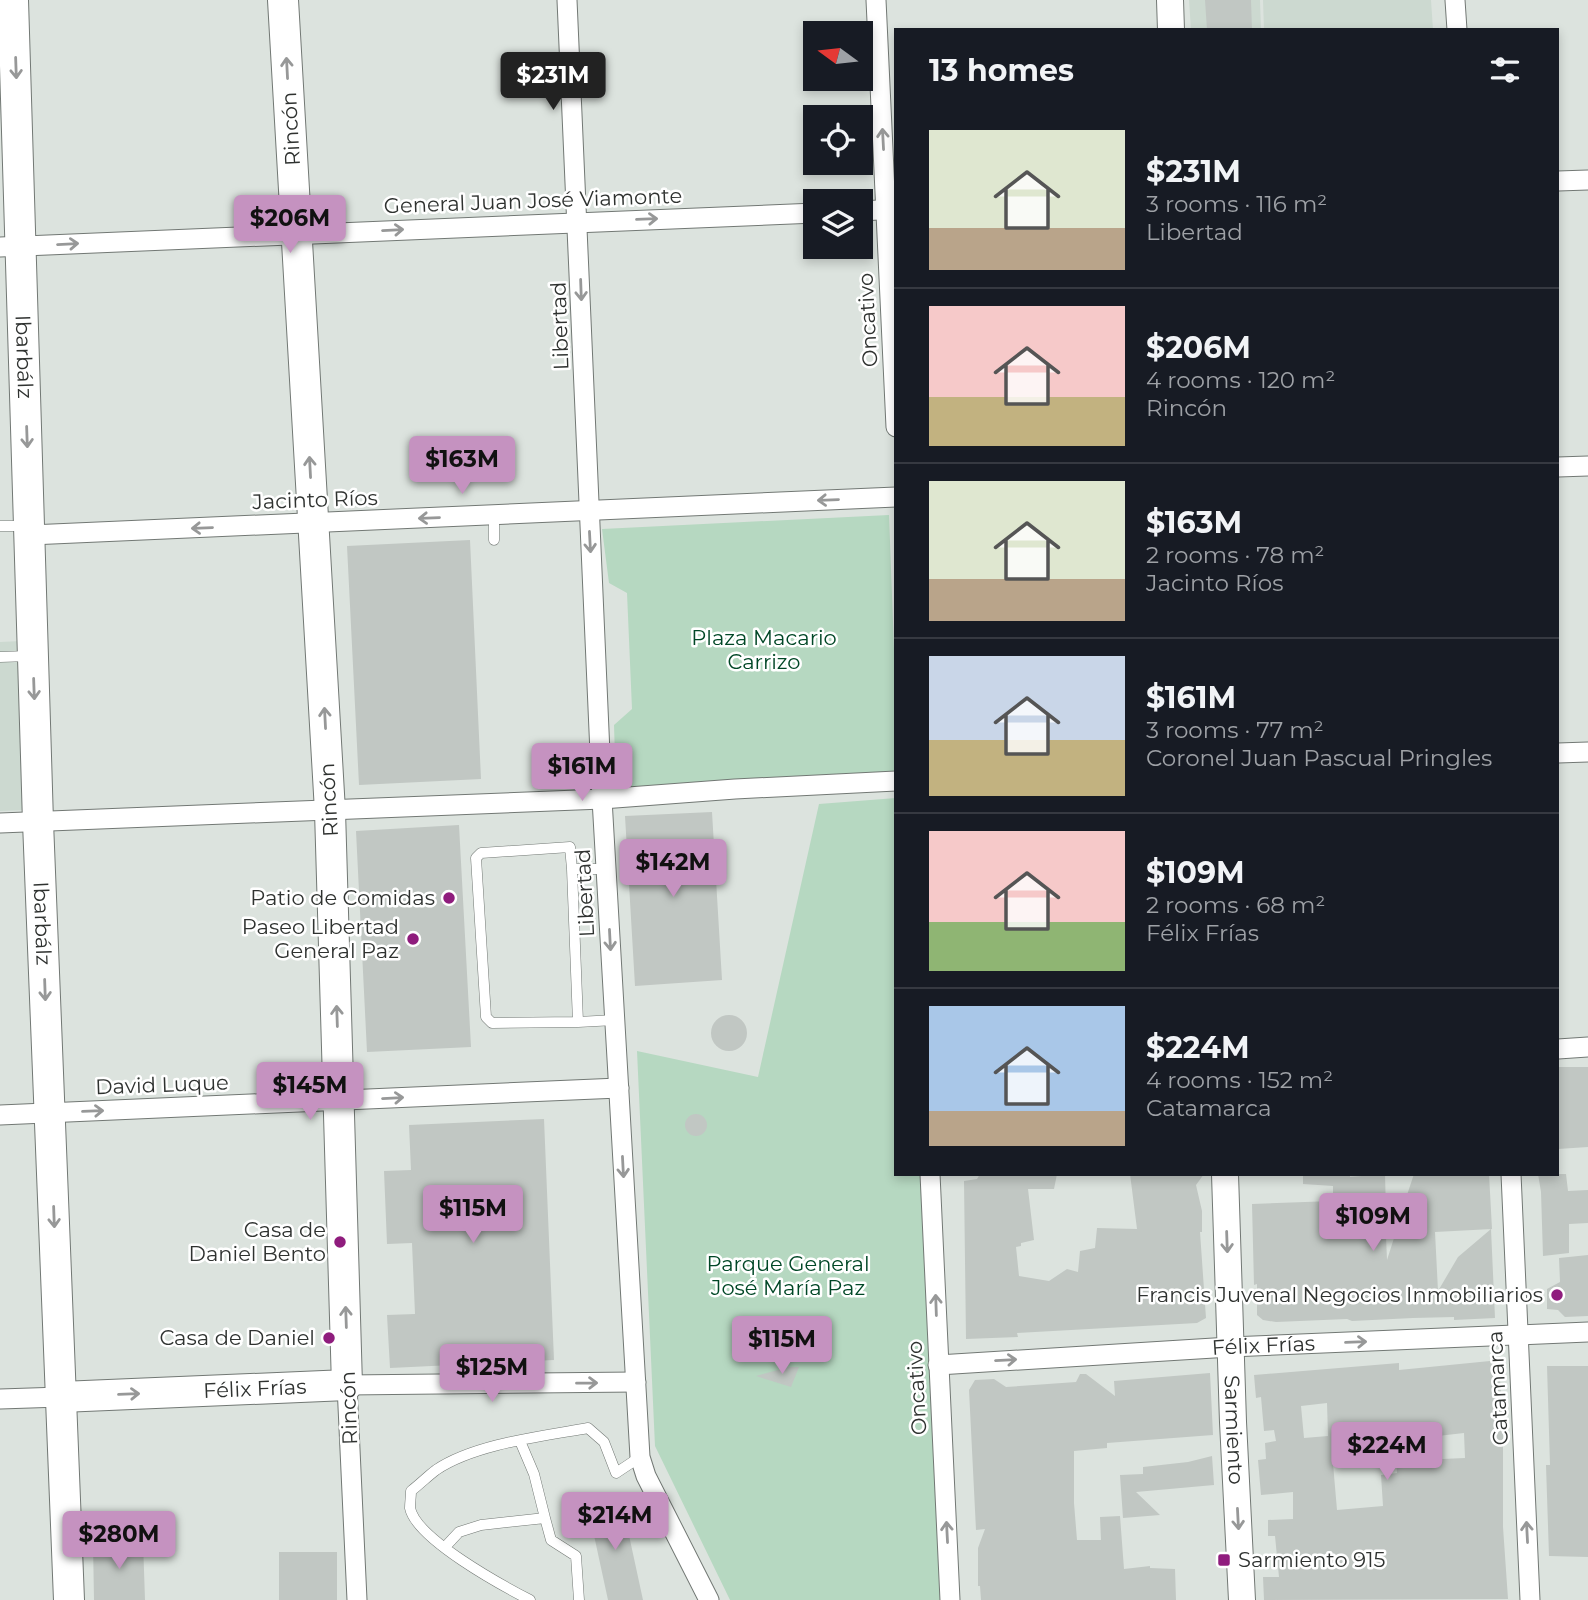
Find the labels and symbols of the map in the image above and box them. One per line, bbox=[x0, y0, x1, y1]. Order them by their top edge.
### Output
north arrow bbox=[803, 21, 873, 91]
pin: $231M bbox=[504, 52, 602, 112]
one-way arrow bbox=[9, 56, 22, 79]
one-way arrow bbox=[281, 57, 294, 80]
street label: Rincón bbox=[276, 91, 305, 167]
one-way arrow bbox=[876, 128, 889, 151]
street label: General Juan José Viamonte bbox=[383, 183, 683, 218]
pin: $206M bbox=[241, 196, 339, 255]
one-way arrow bbox=[635, 213, 658, 226]
one-way arrow bbox=[382, 223, 404, 236]
one-way arrow bbox=[56, 238, 79, 251]
street label: Oncativo bbox=[853, 272, 882, 368]
one-way arrow bbox=[574, 278, 588, 301]
street label: Libertad bbox=[545, 281, 574, 371]
street label: Ibarbálz bbox=[11, 314, 38, 399]
one-way arrow bbox=[21, 425, 34, 448]
pin: $163M bbox=[413, 436, 511, 496]
one-way arrow bbox=[304, 456, 317, 479]
street label: Jacinto Ríos bbox=[251, 485, 378, 514]
one-way arrow bbox=[817, 494, 840, 507]
one-way arrow bbox=[418, 511, 441, 524]
one-way arrow bbox=[191, 521, 214, 534]
one-way arrow bbox=[584, 530, 597, 553]
park label: Plaza Macario Carrizo bbox=[691, 625, 837, 674]
one-way arrow bbox=[27, 677, 41, 700]
one-way arrow bbox=[318, 707, 331, 730]
pin: $161M bbox=[533, 744, 631, 803]
street label: Rincón bbox=[314, 762, 343, 838]
pin: $142M bbox=[624, 839, 722, 899]
street label: Libertad bbox=[570, 848, 599, 938]
street label: Ibarbálz bbox=[28, 881, 57, 966]
place label: Patio de Comidas bbox=[250, 885, 435, 910]
marker: Patio de Comidas bbox=[441, 890, 457, 906]
place label: Paseo Libertad General Paz bbox=[242, 914, 399, 963]
one-way arrow bbox=[604, 929, 617, 952]
marker: Paseo Libertad General Paz bbox=[405, 931, 421, 947]
one-way arrow bbox=[38, 978, 51, 1001]
one-way arrow bbox=[330, 1005, 344, 1028]
pin: $145M bbox=[261, 1062, 359, 1122]
street label: David Luque bbox=[95, 1070, 229, 1099]
one-way arrow bbox=[382, 1092, 405, 1105]
one-way arrow bbox=[81, 1104, 104, 1117]
one-way arrow bbox=[617, 1156, 630, 1179]
pin: $115M bbox=[424, 1186, 522, 1245]
pin: $109M bbox=[1324, 1194, 1422, 1253]
one-way arrow bbox=[47, 1205, 60, 1228]
place label: Casa de Daniel Bento bbox=[189, 1217, 326, 1266]
one-way arrow bbox=[1220, 1231, 1234, 1254]
marker: Casa de Daniel Bento bbox=[332, 1234, 348, 1250]
park label: Parque General José María Paz bbox=[706, 1251, 870, 1300]
place label: Francis Juvenal Negocios Inmobiliarios bbox=[1136, 1282, 1543, 1307]
marker: Francis Juvenal Negocios Inmobiliarios bbox=[1549, 1287, 1565, 1303]
one-way arrow bbox=[929, 1293, 942, 1316]
one-way arrow bbox=[339, 1306, 352, 1329]
pin: $115M bbox=[733, 1316, 831, 1376]
place label: Casa de Daniel bbox=[159, 1325, 315, 1350]
marker: Casa de Daniel bbox=[321, 1330, 337, 1346]
street label: Félix Frías bbox=[1211, 1330, 1316, 1360]
street label: Catamarca bbox=[1482, 1330, 1513, 1446]
one-way arrow bbox=[1344, 1335, 1367, 1348]
street label: Oncativo bbox=[902, 1340, 931, 1436]
pin: $125M bbox=[443, 1344, 541, 1404]
one-way arrow bbox=[995, 1354, 1018, 1367]
street label: Rincón bbox=[335, 1371, 362, 1445]
street label: Félix Frías bbox=[203, 1374, 307, 1403]
street label: Sarmiento bbox=[1219, 1375, 1249, 1485]
one-way arrow bbox=[575, 1376, 598, 1390]
one-way arrow bbox=[118, 1387, 141, 1400]
pin: $224M bbox=[1338, 1422, 1436, 1482]
pin: $214M bbox=[566, 1492, 664, 1552]
one-way arrow bbox=[1231, 1507, 1244, 1530]
pin: $280M bbox=[70, 1512, 168, 1571]
one-way arrow bbox=[940, 1521, 953, 1544]
one-way arrow bbox=[1521, 1521, 1534, 1544]
place label: Sarmiento 915 bbox=[1238, 1547, 1386, 1572]
marker: Sarmiento 915 bbox=[1216, 1552, 1232, 1568]

